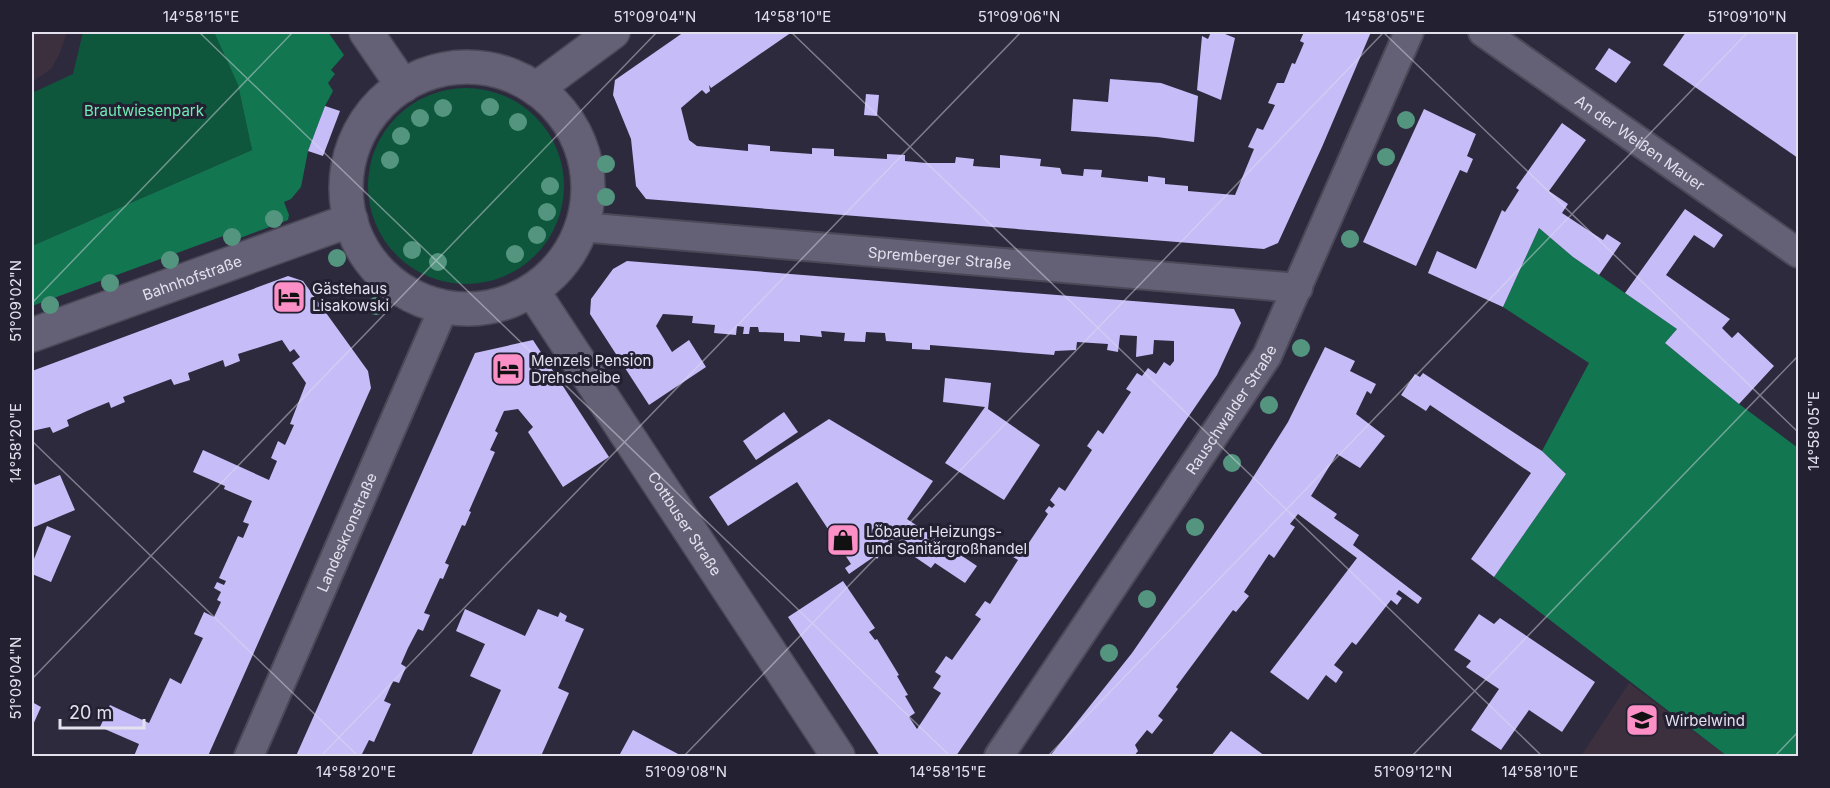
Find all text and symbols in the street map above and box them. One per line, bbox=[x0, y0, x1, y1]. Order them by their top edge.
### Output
text: 14°58'15"E bbox=[163, 7, 239, 26]
text: 51°09'04"N bbox=[614, 7, 696, 26]
text: 14°58'10"E bbox=[755, 7, 831, 26]
text: 51°09'06"N bbox=[978, 7, 1060, 26]
text: 14°58'05"E bbox=[1345, 7, 1425, 26]
text: 51°09'10"N bbox=[1707, 7, 1787, 26]
street label: An der Weißen Mauer bbox=[1572, 90, 1709, 194]
park label: Brautwiesenpark bbox=[84, 101, 205, 120]
street label: Spremberger Straße bbox=[867, 242, 1012, 273]
street label: Bahnhofstraße bbox=[140, 251, 244, 304]
text: 51°09'02"N bbox=[6, 260, 25, 342]
hotel icon: Gästehaus Lisakowski bbox=[271, 279, 307, 315]
place label: Gästehaus Lisakowski bbox=[312, 279, 389, 315]
street label: Rauschwalder Straße bbox=[1181, 342, 1280, 478]
hotel icon: Menzels Pension Drehscheibe bbox=[490, 351, 526, 387]
place label: Menzels Pension Drehscheibe bbox=[531, 351, 651, 387]
text: 14°58'05"E bbox=[1804, 391, 1823, 471]
text: 14°58'20"E bbox=[6, 403, 25, 483]
street label: Cottbuser Straße bbox=[644, 468, 726, 579]
street label: Landeskronstraße bbox=[312, 470, 380, 595]
shop icon: Löbauer Heizungs- und Sanitärgroßhandel bbox=[825, 522, 861, 558]
place label: Löbauer Heizungs- und Sanitärgroßhandel bbox=[866, 522, 1027, 558]
text: 51°09'04"N bbox=[6, 637, 25, 719]
scale bar bbox=[60, 692, 144, 730]
text: 20 m bbox=[69, 702, 112, 723]
school or university icon: Wirbelwind bbox=[1624, 702, 1660, 738]
place label: Wirbelwind bbox=[1665, 711, 1745, 730]
text: 14°58'20"E bbox=[316, 762, 396, 781]
text: 51°09'08"N bbox=[645, 762, 727, 781]
text: 14°58'15"E bbox=[910, 762, 986, 781]
text: 51°09'12"N bbox=[1374, 762, 1452, 781]
text: 14°58'10"E bbox=[1502, 762, 1578, 781]

